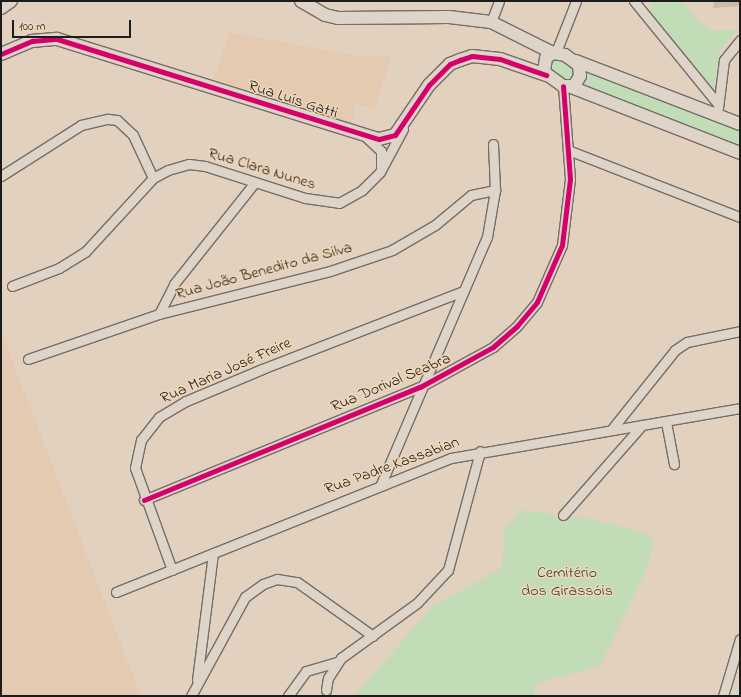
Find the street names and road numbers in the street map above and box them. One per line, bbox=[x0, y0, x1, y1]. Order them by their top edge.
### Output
street label: Rua Luís Gatti bbox=[246, 77, 340, 123]
street label: Rua Clara Nunes bbox=[206, 144, 318, 194]
street label: Rua João Benedito da Silva bbox=[174, 238, 354, 304]
street label: Rua Maria José Freire bbox=[158, 334, 294, 408]
street label: Rua Dorival Seabra bbox=[328, 349, 454, 417]
street label: Rua Padre Kassabian bbox=[322, 433, 462, 499]

